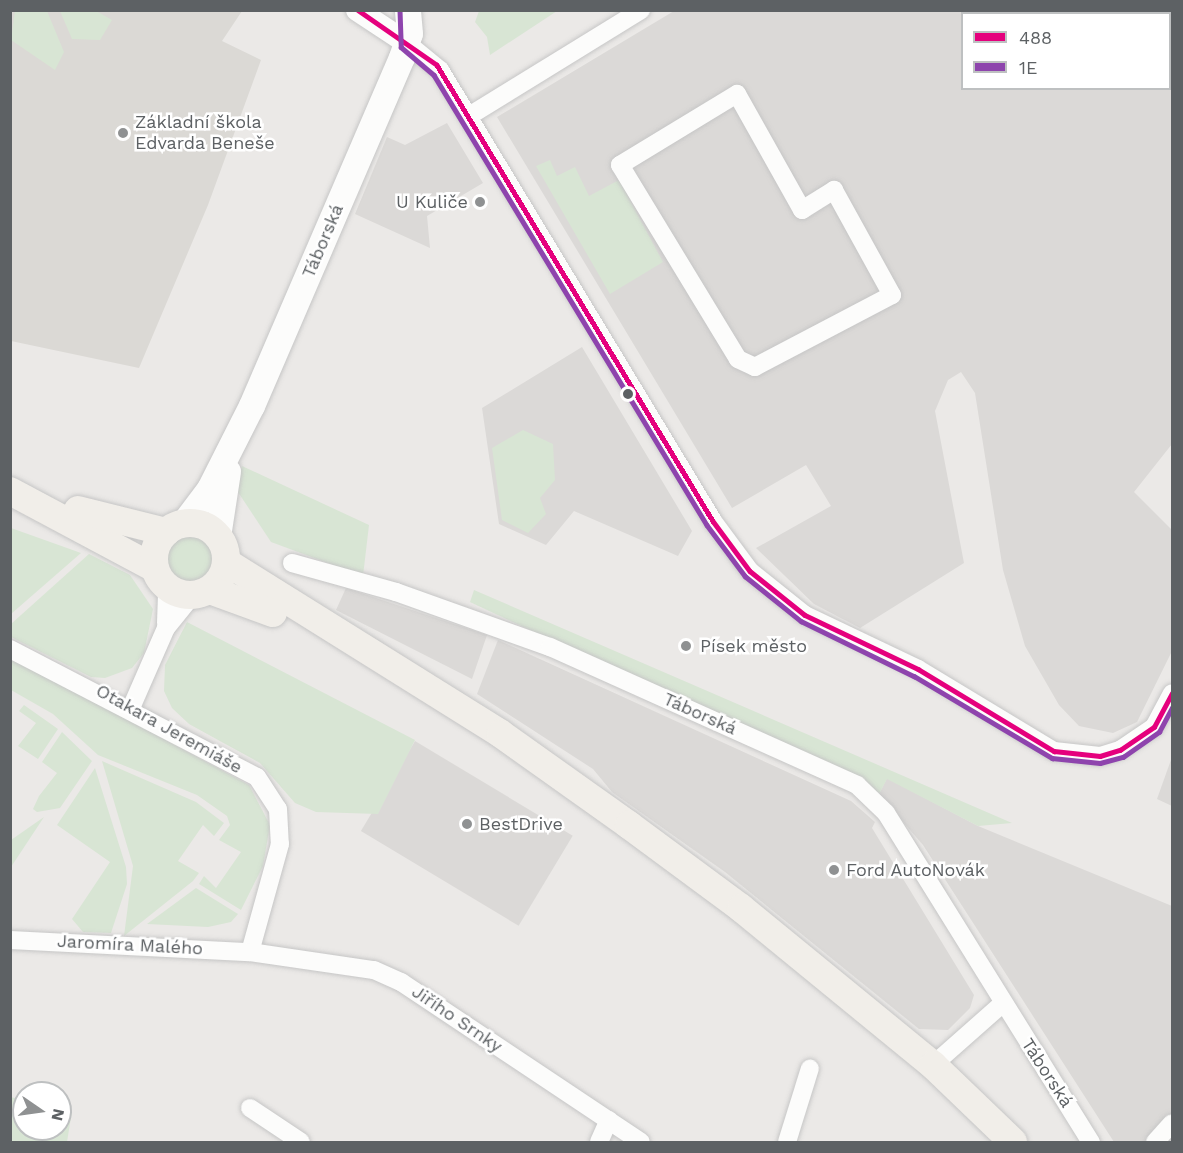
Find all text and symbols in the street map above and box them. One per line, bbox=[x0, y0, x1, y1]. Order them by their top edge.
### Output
legend bbox=[961, 12, 1171, 90]
text: 488 bbox=[1019, 27, 1052, 48]
text: 1E bbox=[1019, 57, 1038, 78]
place label: Základní škola Edvarda Beneše bbox=[135, 112, 275, 154]
marker: Základní škola Edvarda Beneše bbox=[116, 126, 130, 140]
place label: U Kuliče bbox=[396, 191, 468, 213]
marker: U Kuliče bbox=[473, 195, 487, 209]
street label: Táborská bbox=[298, 201, 348, 281]
unlabelled marker bbox=[622, 388, 634, 400]
place label: Písek město bbox=[700, 635, 807, 657]
marker: Písek město bbox=[677, 637, 695, 655]
street label: Otakara Jeremiáše bbox=[92, 680, 246, 778]
street label: Táborská bbox=[660, 688, 740, 740]
place label: BestDrive bbox=[479, 813, 563, 835]
marker: BestDrive bbox=[460, 817, 474, 831]
place label: Ford AutoNovák bbox=[846, 859, 986, 881]
marker: Ford AutoNovák bbox=[827, 863, 841, 877]
street label: Jaromíra Malého bbox=[56, 930, 204, 960]
street label: Jiřího Srnky bbox=[408, 981, 506, 1057]
street label: Táborská bbox=[1017, 1034, 1077, 1112]
north arrow bbox=[12, 1081, 72, 1141]
text: N bbox=[47, 1107, 69, 1123]

